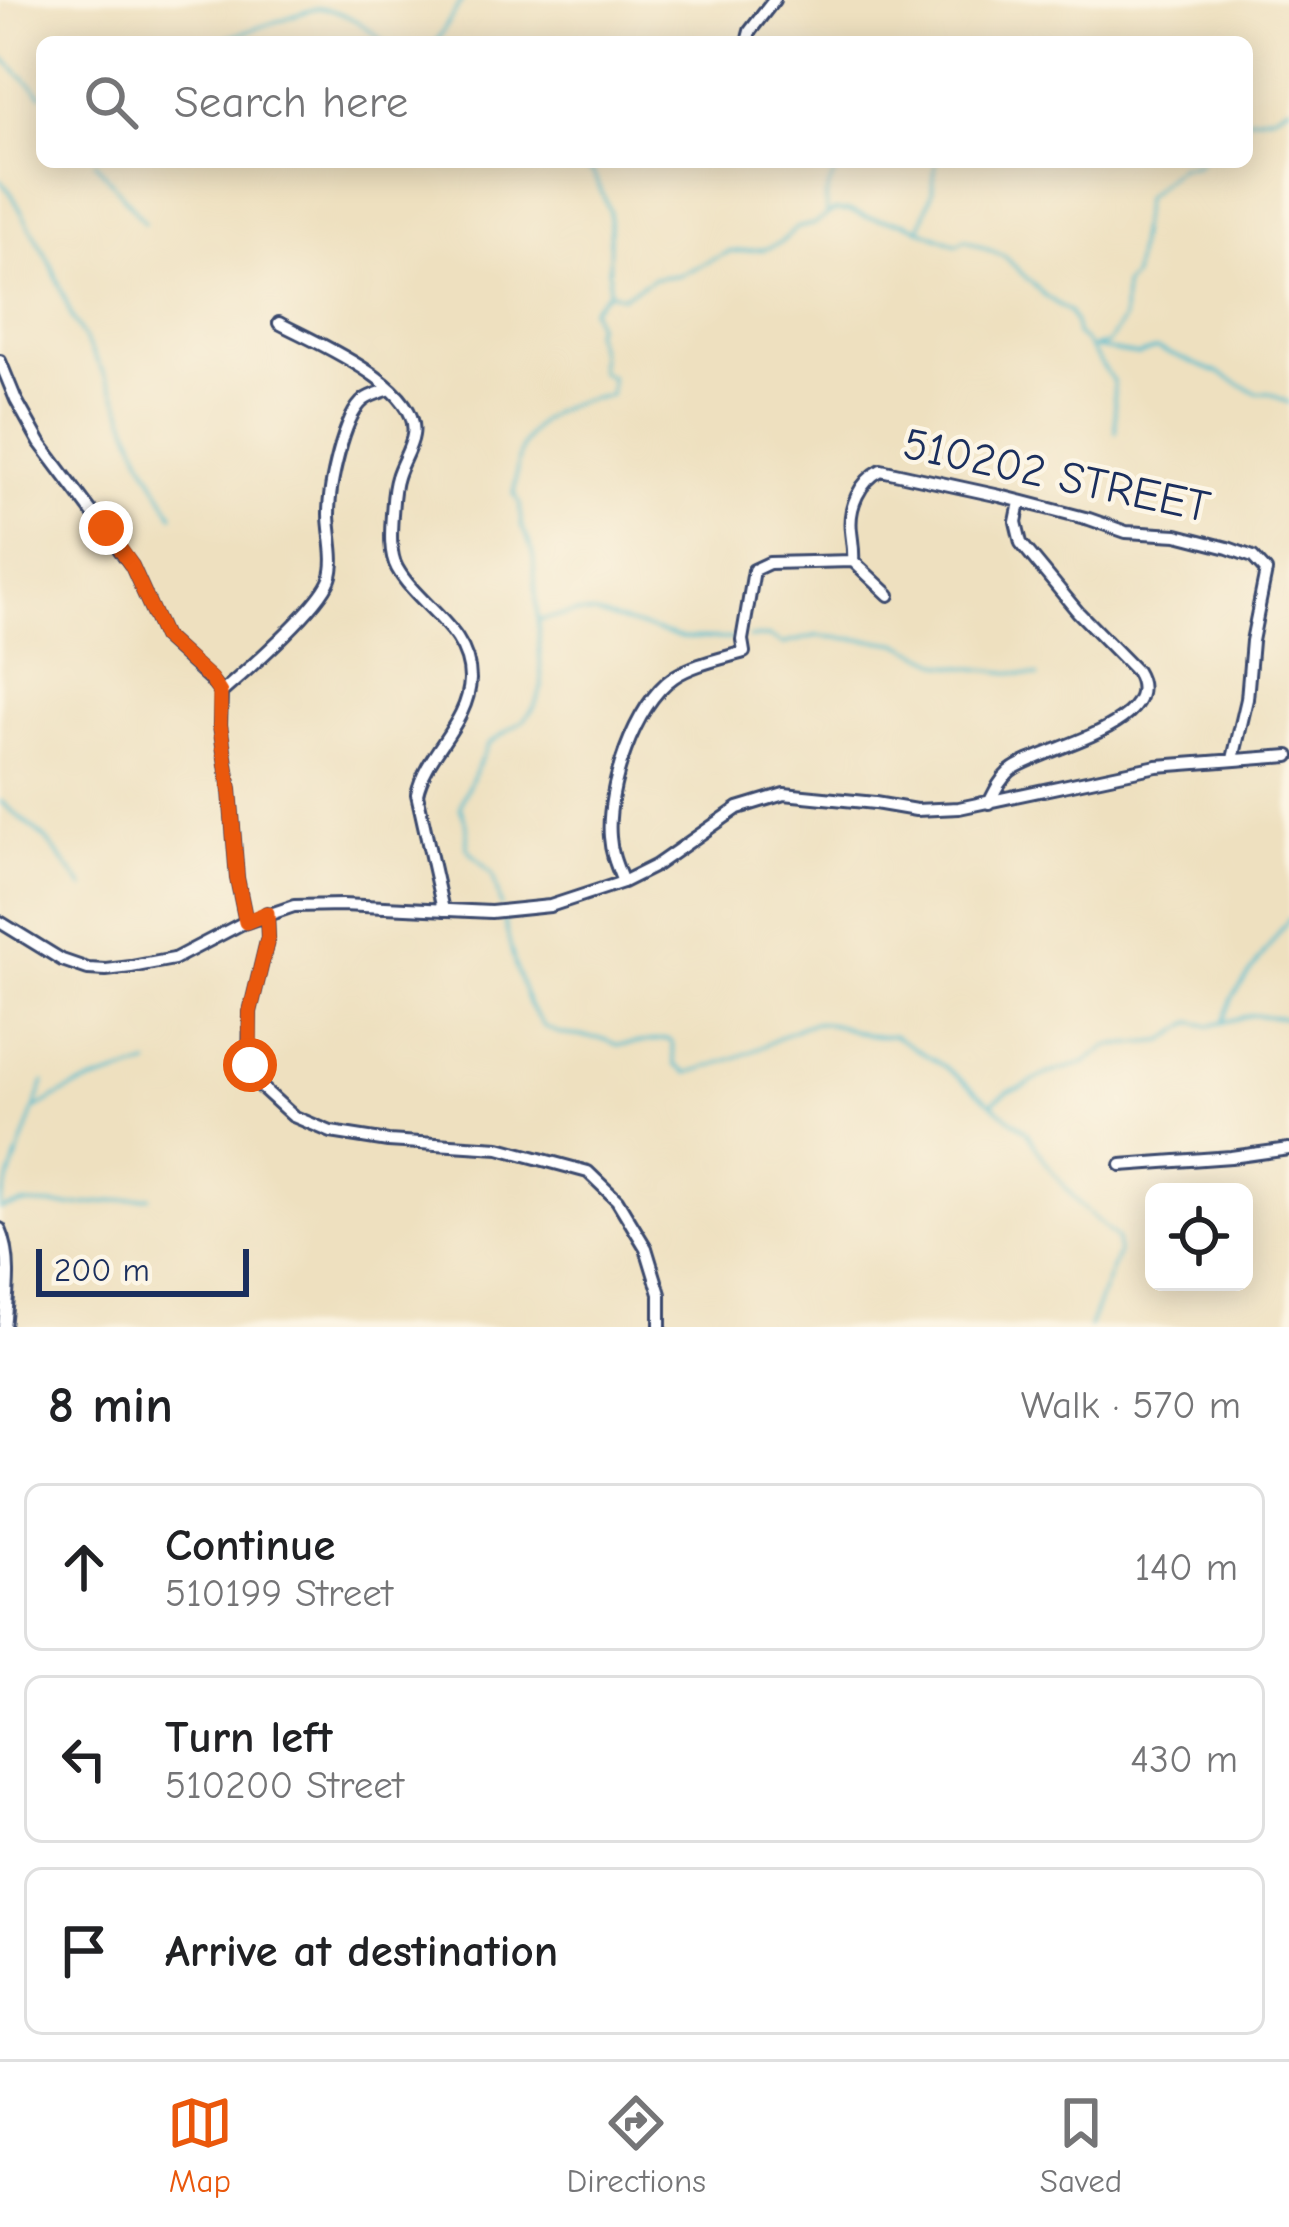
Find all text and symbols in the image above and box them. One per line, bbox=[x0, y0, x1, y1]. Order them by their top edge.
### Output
search box bbox=[36, 36, 1253, 168]
icon: search bbox=[78, 69, 144, 135]
text: Search here bbox=[174, 76, 408, 128]
street label: 510202 STREET bbox=[899, 417, 1215, 533]
route end bbox=[79, 501, 133, 555]
route start bbox=[223, 1038, 277, 1092]
map controls bbox=[1145, 1183, 1253, 1291]
button: locate bbox=[1145, 1183, 1253, 1291]
scale bar bbox=[36, 1243, 249, 1296]
text: 200 m bbox=[54, 1251, 150, 1289]
text: 8 min bbox=[48, 1376, 173, 1435]
text: Walk · 570 m bbox=[1021, 1383, 1241, 1428]
text: Continue bbox=[165, 1519, 335, 1571]
icon: ahead bbox=[51, 1534, 117, 1600]
text: 140 m bbox=[1135, 1545, 1238, 1590]
text: 510199 Street bbox=[165, 1571, 393, 1616]
text: Turn left bbox=[165, 1711, 332, 1763]
icon: left bbox=[51, 1726, 117, 1792]
text: 430 m bbox=[1130, 1737, 1238, 1782]
text: 510200 Street bbox=[165, 1763, 404, 1808]
icon: arrive bbox=[51, 1918, 117, 1984]
text: Arrive at destination bbox=[165, 1925, 558, 1977]
tab: Map bbox=[167, 2090, 233, 2200]
tab: Directions bbox=[567, 2090, 706, 2200]
tab: Saved bbox=[1040, 2090, 1122, 2200]

